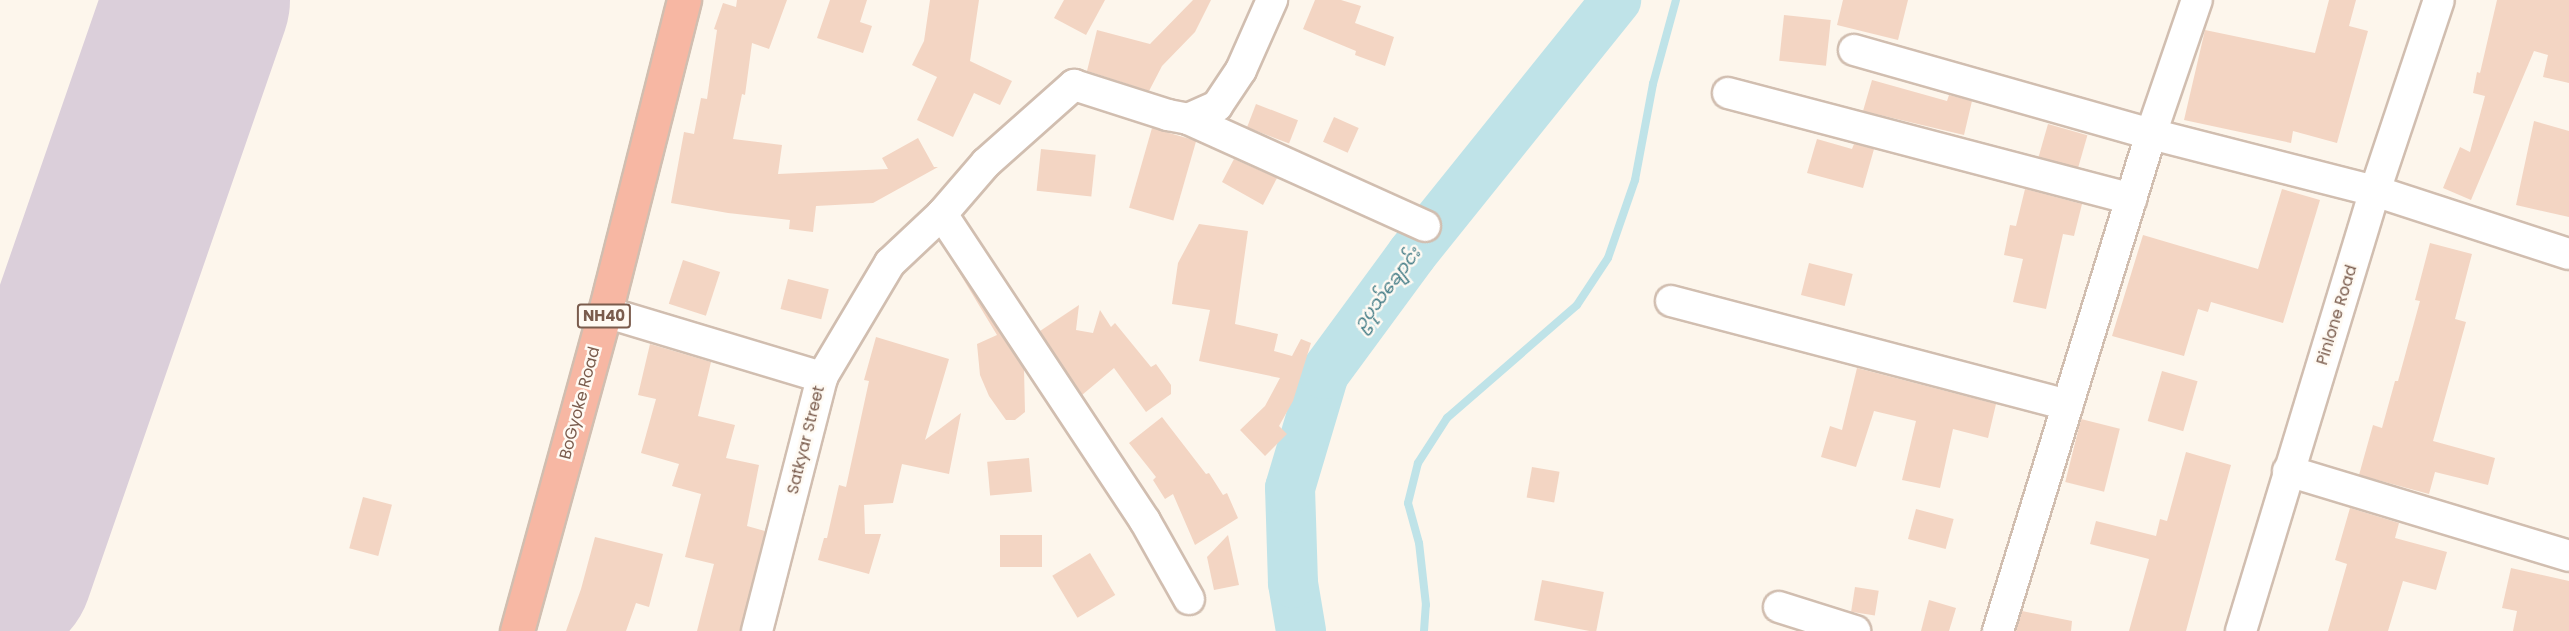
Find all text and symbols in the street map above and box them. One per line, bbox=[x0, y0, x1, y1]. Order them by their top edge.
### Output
water label: ဥပုသ်ချောင်း bbox=[1349, 243, 1425, 335]
street label: Pinlone Road bbox=[2313, 263, 2361, 367]
road number: NH40 bbox=[576, 304, 632, 328]
street label: BoGyoke Road bbox=[556, 345, 604, 461]
street label: Satkyar Street bbox=[783, 384, 829, 496]

